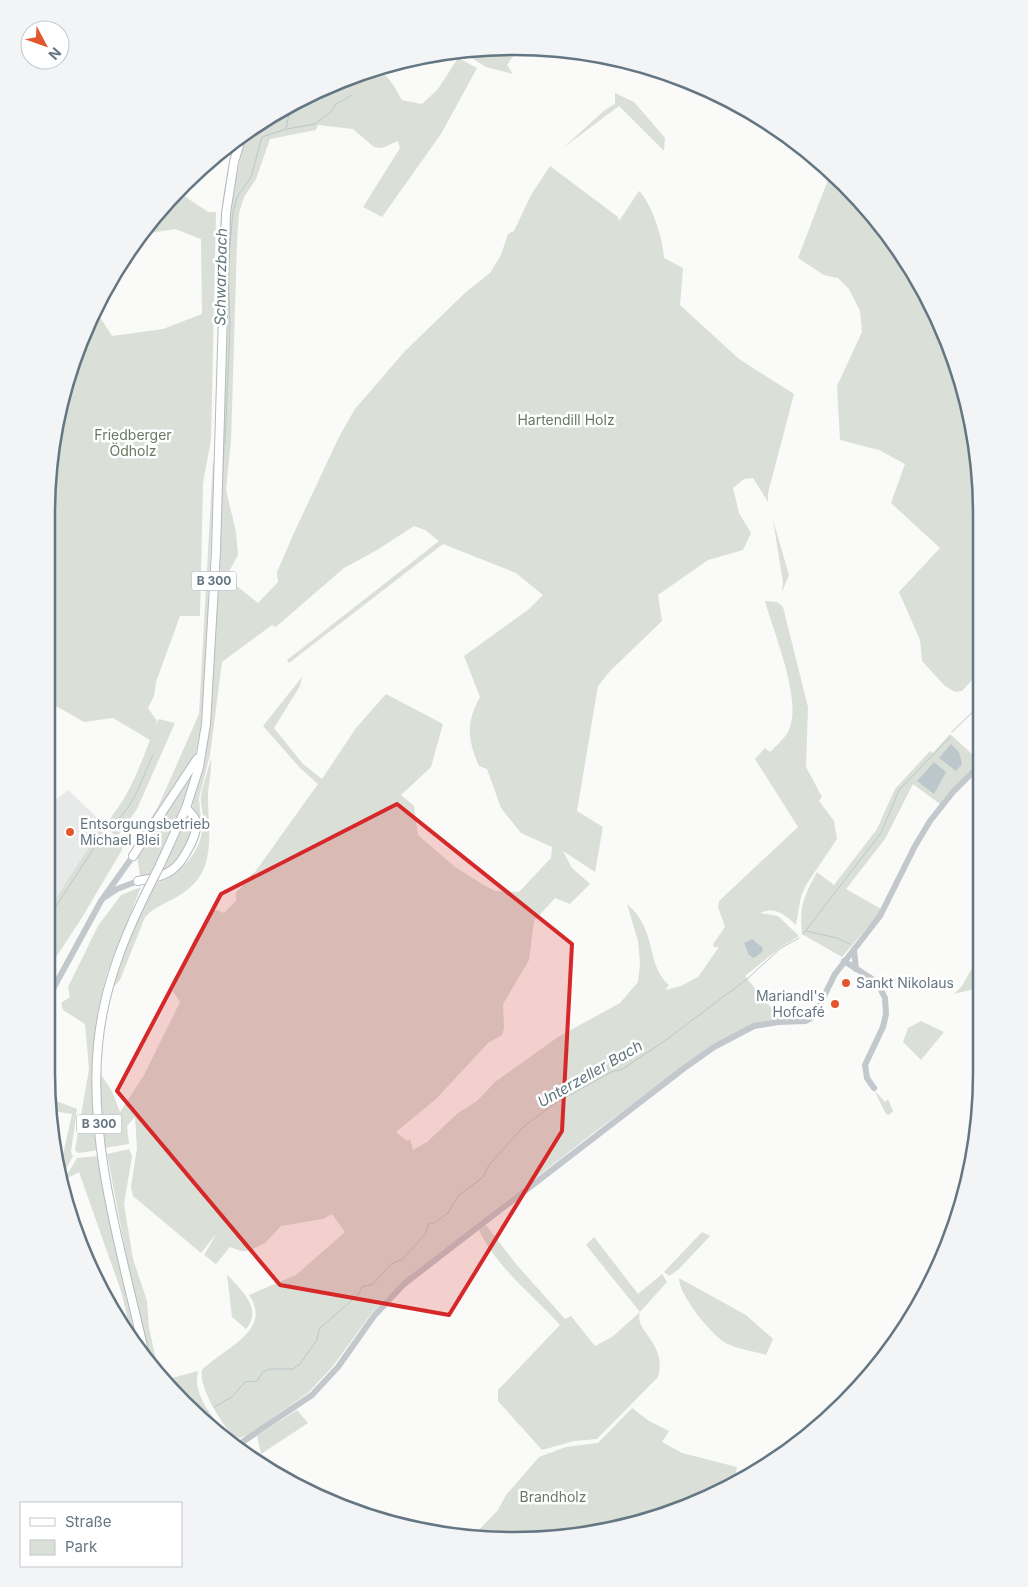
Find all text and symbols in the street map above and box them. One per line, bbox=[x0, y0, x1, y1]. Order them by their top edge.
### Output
north arrow bbox=[20, 20, 70, 70]
text: N bbox=[45, 44, 65, 63]
water label: Schwarzbach bbox=[210, 228, 231, 326]
park label: Hartendill Holz bbox=[517, 411, 615, 428]
park label: Friedberger Ödholz bbox=[94, 426, 172, 459]
road number: B 300 bbox=[192, 572, 236, 590]
place label: Entsorgungsbetrieb Michael Blei bbox=[80, 815, 210, 848]
marker: Entsorgungsbetrieb Michael Blei bbox=[64, 826, 76, 838]
place label: Sankt Nikolaus bbox=[856, 974, 954, 991]
marker: Sankt Nikolaus bbox=[840, 977, 852, 989]
place label: Mariandl's Hofcafé bbox=[756, 987, 825, 1020]
marker: Mariandl's Hofcafé bbox=[829, 998, 841, 1010]
water label: Unterzeller Bach bbox=[534, 1036, 646, 1111]
road number: B 300 bbox=[76, 1114, 122, 1134]
park label: Brandholz bbox=[520, 1488, 586, 1505]
legend bbox=[20, 1502, 182, 1567]
text: Straße bbox=[65, 1512, 112, 1531]
text: Park bbox=[65, 1537, 98, 1556]

